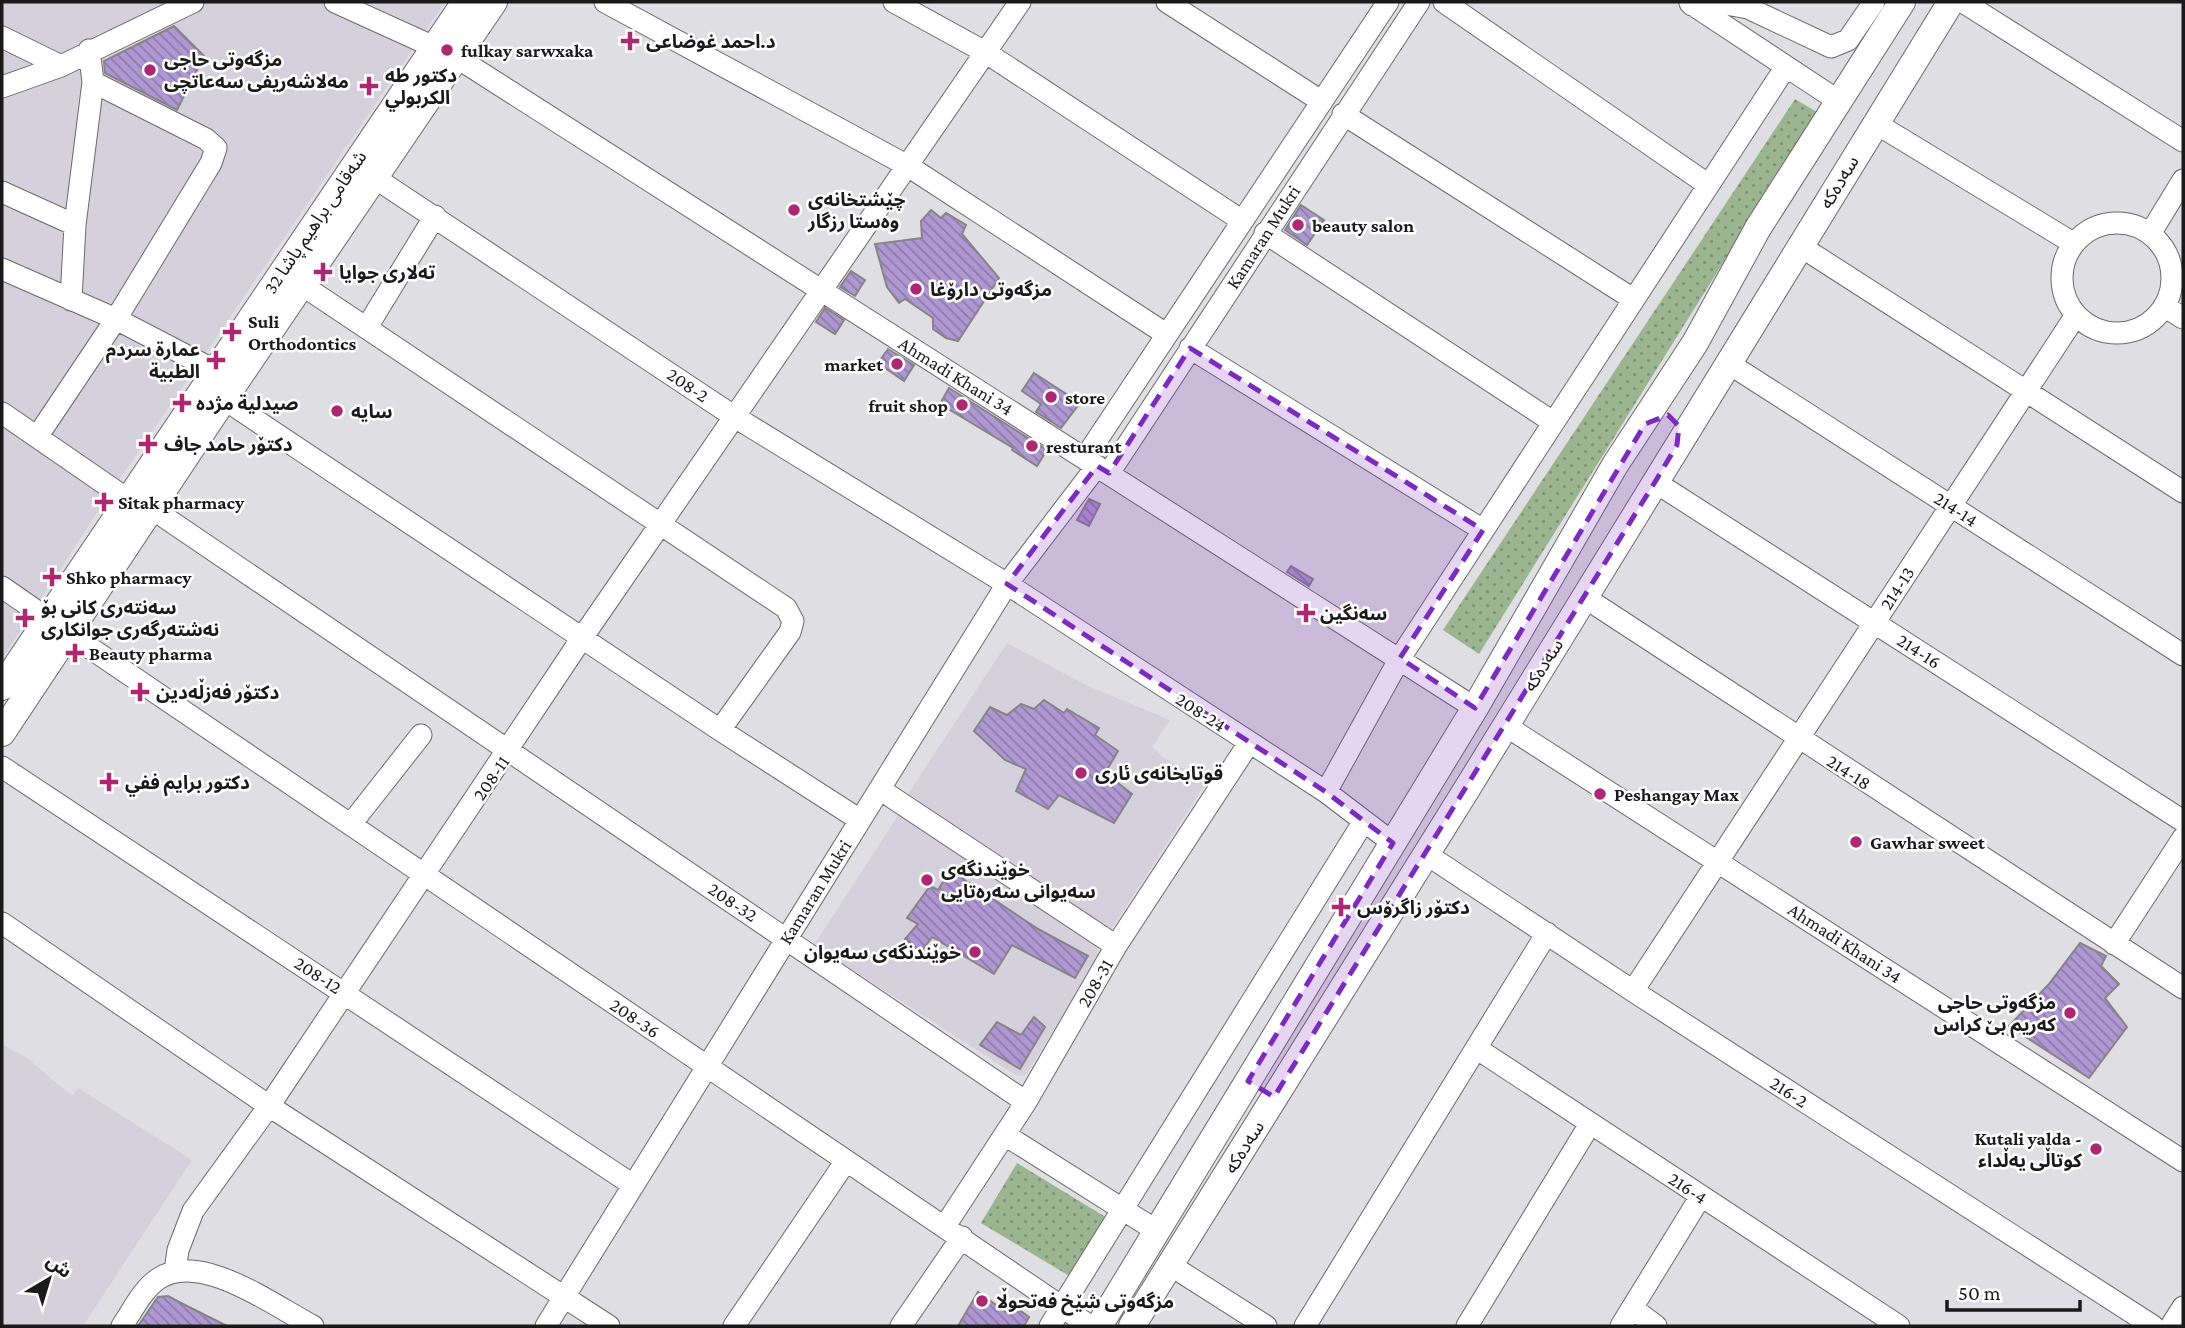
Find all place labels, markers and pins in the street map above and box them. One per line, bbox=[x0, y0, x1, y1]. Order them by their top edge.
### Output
marker: د.احمد غوضاعی bbox=[620, 31, 640, 51]
place label: د.احمد غوضاعی bbox=[646, 31, 776, 52]
place label: fulkay sarwxaka bbox=[461, 40, 594, 61]
marker: fulkay sarwxaka bbox=[439, 42, 455, 58]
place label: مزگەوتی حاجی مەلاشەریفی سەعاتچی bbox=[164, 49, 349, 93]
marker: مزگەوتی حاجی مەلاشەریفی سەعاتچی bbox=[142, 62, 158, 78]
place label: دكتور طه الكربولي bbox=[385, 65, 457, 112]
marker: دكتور طه الكربولي bbox=[359, 76, 379, 96]
place label: چێشتخانەی وەستا رزگار bbox=[807, 189, 906, 233]
marker: چێشتخانەی وەستا رزگار bbox=[786, 202, 802, 218]
place label: beauty salon bbox=[1311, 215, 1414, 236]
marker: beauty salon bbox=[1290, 217, 1306, 233]
marker: تەلاری جوایا bbox=[313, 262, 333, 282]
place label: تەلاری جوایا bbox=[339, 262, 436, 284]
place label: مزگەوتی دارۆغا bbox=[930, 279, 1052, 301]
marker: مزگەوتی دارۆغا bbox=[908, 281, 924, 297]
place label: Suli Orthodontics bbox=[248, 311, 356, 354]
marker: Suli Orthodontics bbox=[222, 322, 242, 342]
place label: عمارة سردم الطبية bbox=[106, 339, 200, 382]
marker: عمارة سردم الطبية bbox=[206, 350, 226, 370]
place label: market bbox=[824, 354, 883, 375]
marker: market bbox=[889, 356, 905, 372]
place label: store bbox=[1065, 387, 1105, 408]
marker: store bbox=[1043, 389, 1059, 405]
place label: صيدلية مژده bbox=[196, 393, 299, 415]
marker: صيدلية مژده bbox=[174, 395, 190, 411]
place label: fruit shop bbox=[868, 395, 948, 416]
marker: fruit shop bbox=[954, 397, 970, 413]
place label: سایە bbox=[351, 401, 392, 422]
marker: سایە bbox=[329, 403, 345, 419]
marker: دکتۆر حامد جاف bbox=[138, 434, 158, 454]
place label: دکتۆر حامد جاف bbox=[164, 434, 293, 456]
place label: resturant bbox=[1046, 436, 1122, 457]
marker: resturant bbox=[1024, 438, 1040, 454]
place label: Sitak pharmacy bbox=[118, 492, 245, 513]
marker: Sitak pharmacy bbox=[96, 494, 112, 510]
place label: Shko pharmacy bbox=[66, 567, 192, 588]
marker: Shko pharmacy bbox=[44, 569, 60, 585]
place label: سەنتەری کانی بۆ نەشتەرگەری جوانکاری bbox=[41, 597, 219, 641]
place label: سەنگین bbox=[1320, 603, 1387, 624]
marker: سەنگین bbox=[1298, 605, 1314, 621]
marker: سەنتەری کانی بۆ نەشتەرگەری جوانکاری bbox=[15, 608, 35, 628]
place label: Beauty pharma bbox=[89, 643, 213, 664]
marker: Beauty pharma bbox=[67, 645, 83, 661]
place label: دکتۆر فەزڵەدین bbox=[156, 678, 279, 704]
marker: دکتۆر فەزڵەدین bbox=[130, 682, 150, 702]
place label: قوتابخانەی ئاری bbox=[1095, 763, 1223, 785]
marker: قوتابخانەی ئاری bbox=[1073, 765, 1089, 781]
marker: دكتور برايم ففي bbox=[99, 772, 119, 792]
place label: دكتور برايم ففي bbox=[125, 772, 250, 797]
place label: Peshangay Max bbox=[1614, 784, 1739, 805]
marker: Peshangay Max bbox=[1592, 786, 1608, 802]
place label: Gawhar sweet bbox=[1870, 832, 1985, 853]
marker: Gawhar sweet bbox=[1848, 834, 1864, 850]
place label: خوێندنگەی سەیوانی سەرەتایی bbox=[941, 859, 1096, 903]
marker: خوێندنگەی سەیوانی سەرەتایی bbox=[919, 872, 935, 888]
marker: دکتۆر زاگرۆس bbox=[1331, 897, 1351, 917]
place label: دکتۆر زاگرۆس bbox=[1357, 897, 1470, 919]
place label: خوێندنگەی سەیوان bbox=[804, 942, 961, 963]
marker: خوێندنگەی سەیوان bbox=[967, 944, 983, 960]
place label: مزگەوتی حاجی کەریم بێ کراس bbox=[1934, 992, 2056, 1039]
marker: مزگەوتی حاجی کەریم بێ کراس bbox=[2062, 1005, 2078, 1021]
place label: Kutali yalda - کوتاڵی یەڵداء bbox=[1974, 1128, 2082, 1171]
marker: Kutali yalda - کوتاڵی یەڵداء bbox=[2088, 1141, 2104, 1157]
place label: مزگەوتی شێخ فەتحوڵا bbox=[996, 1287, 1174, 1316]
marker: مزگەوتی شێخ فەتحوڵا bbox=[974, 1293, 990, 1309]

